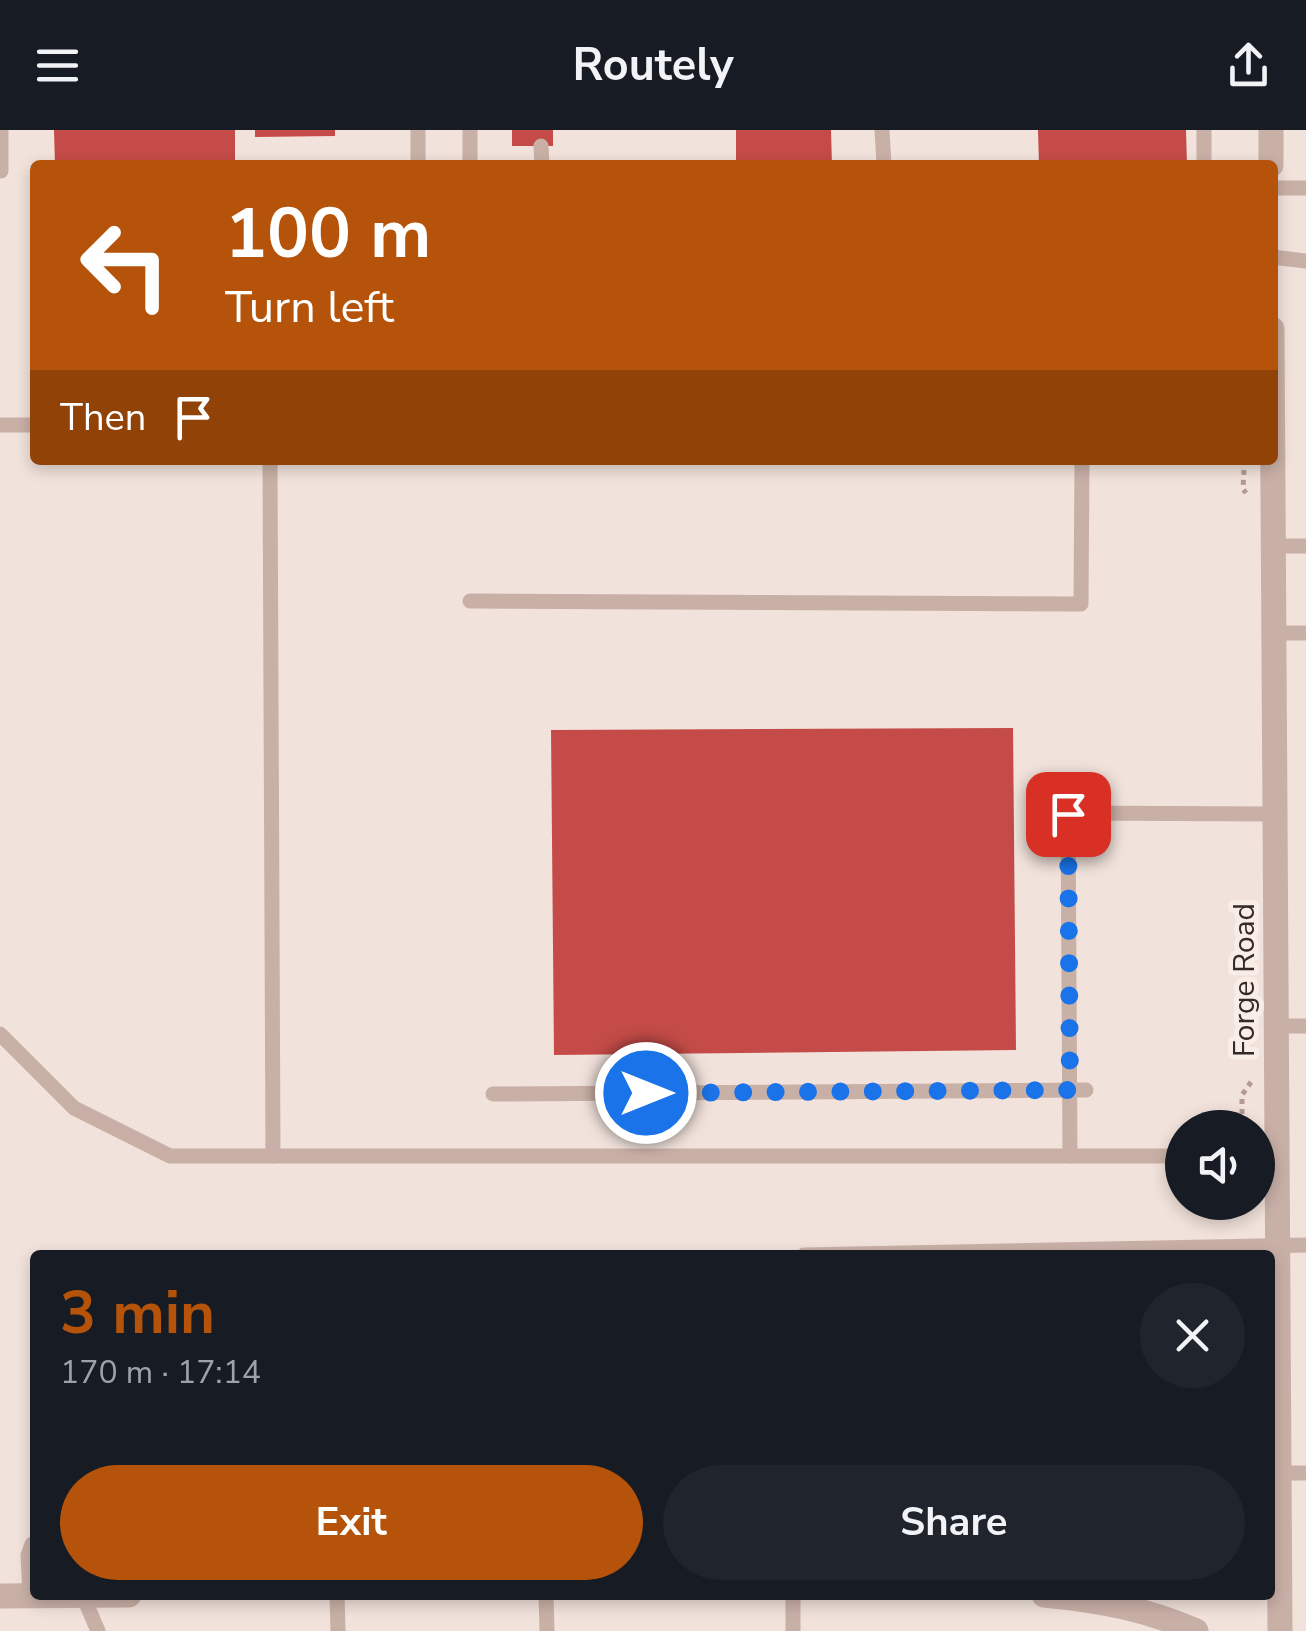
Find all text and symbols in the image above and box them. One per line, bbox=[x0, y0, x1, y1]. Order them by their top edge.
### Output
text: Routely bbox=[572, 35, 734, 96]
icon: menu bbox=[30, 38, 85, 93]
icon: share bbox=[1221, 38, 1276, 93]
text: 100 m bbox=[225, 186, 431, 282]
icon: left bbox=[60, 200, 190, 330]
text: Turn left bbox=[225, 277, 394, 338]
icon: arrive bbox=[166, 390, 221, 445]
text: Then bbox=[60, 392, 146, 443]
pin bbox=[1026, 772, 1111, 857]
icon: arrive bbox=[1041, 787, 1096, 842]
street label: Forge Road bbox=[1224, 903, 1265, 1057]
position arrow bbox=[594, 1041, 698, 1145]
map controls bbox=[1165, 1110, 1275, 1220]
button: sound bbox=[1165, 1110, 1275, 1220]
text: 3 min bbox=[60, 1272, 215, 1354]
button: close bbox=[1140, 1283, 1245, 1388]
text: 170 m · 17:14 bbox=[60, 1351, 261, 1394]
button: Exit bbox=[60, 1465, 643, 1580]
button: Share bbox=[663, 1465, 1245, 1580]

